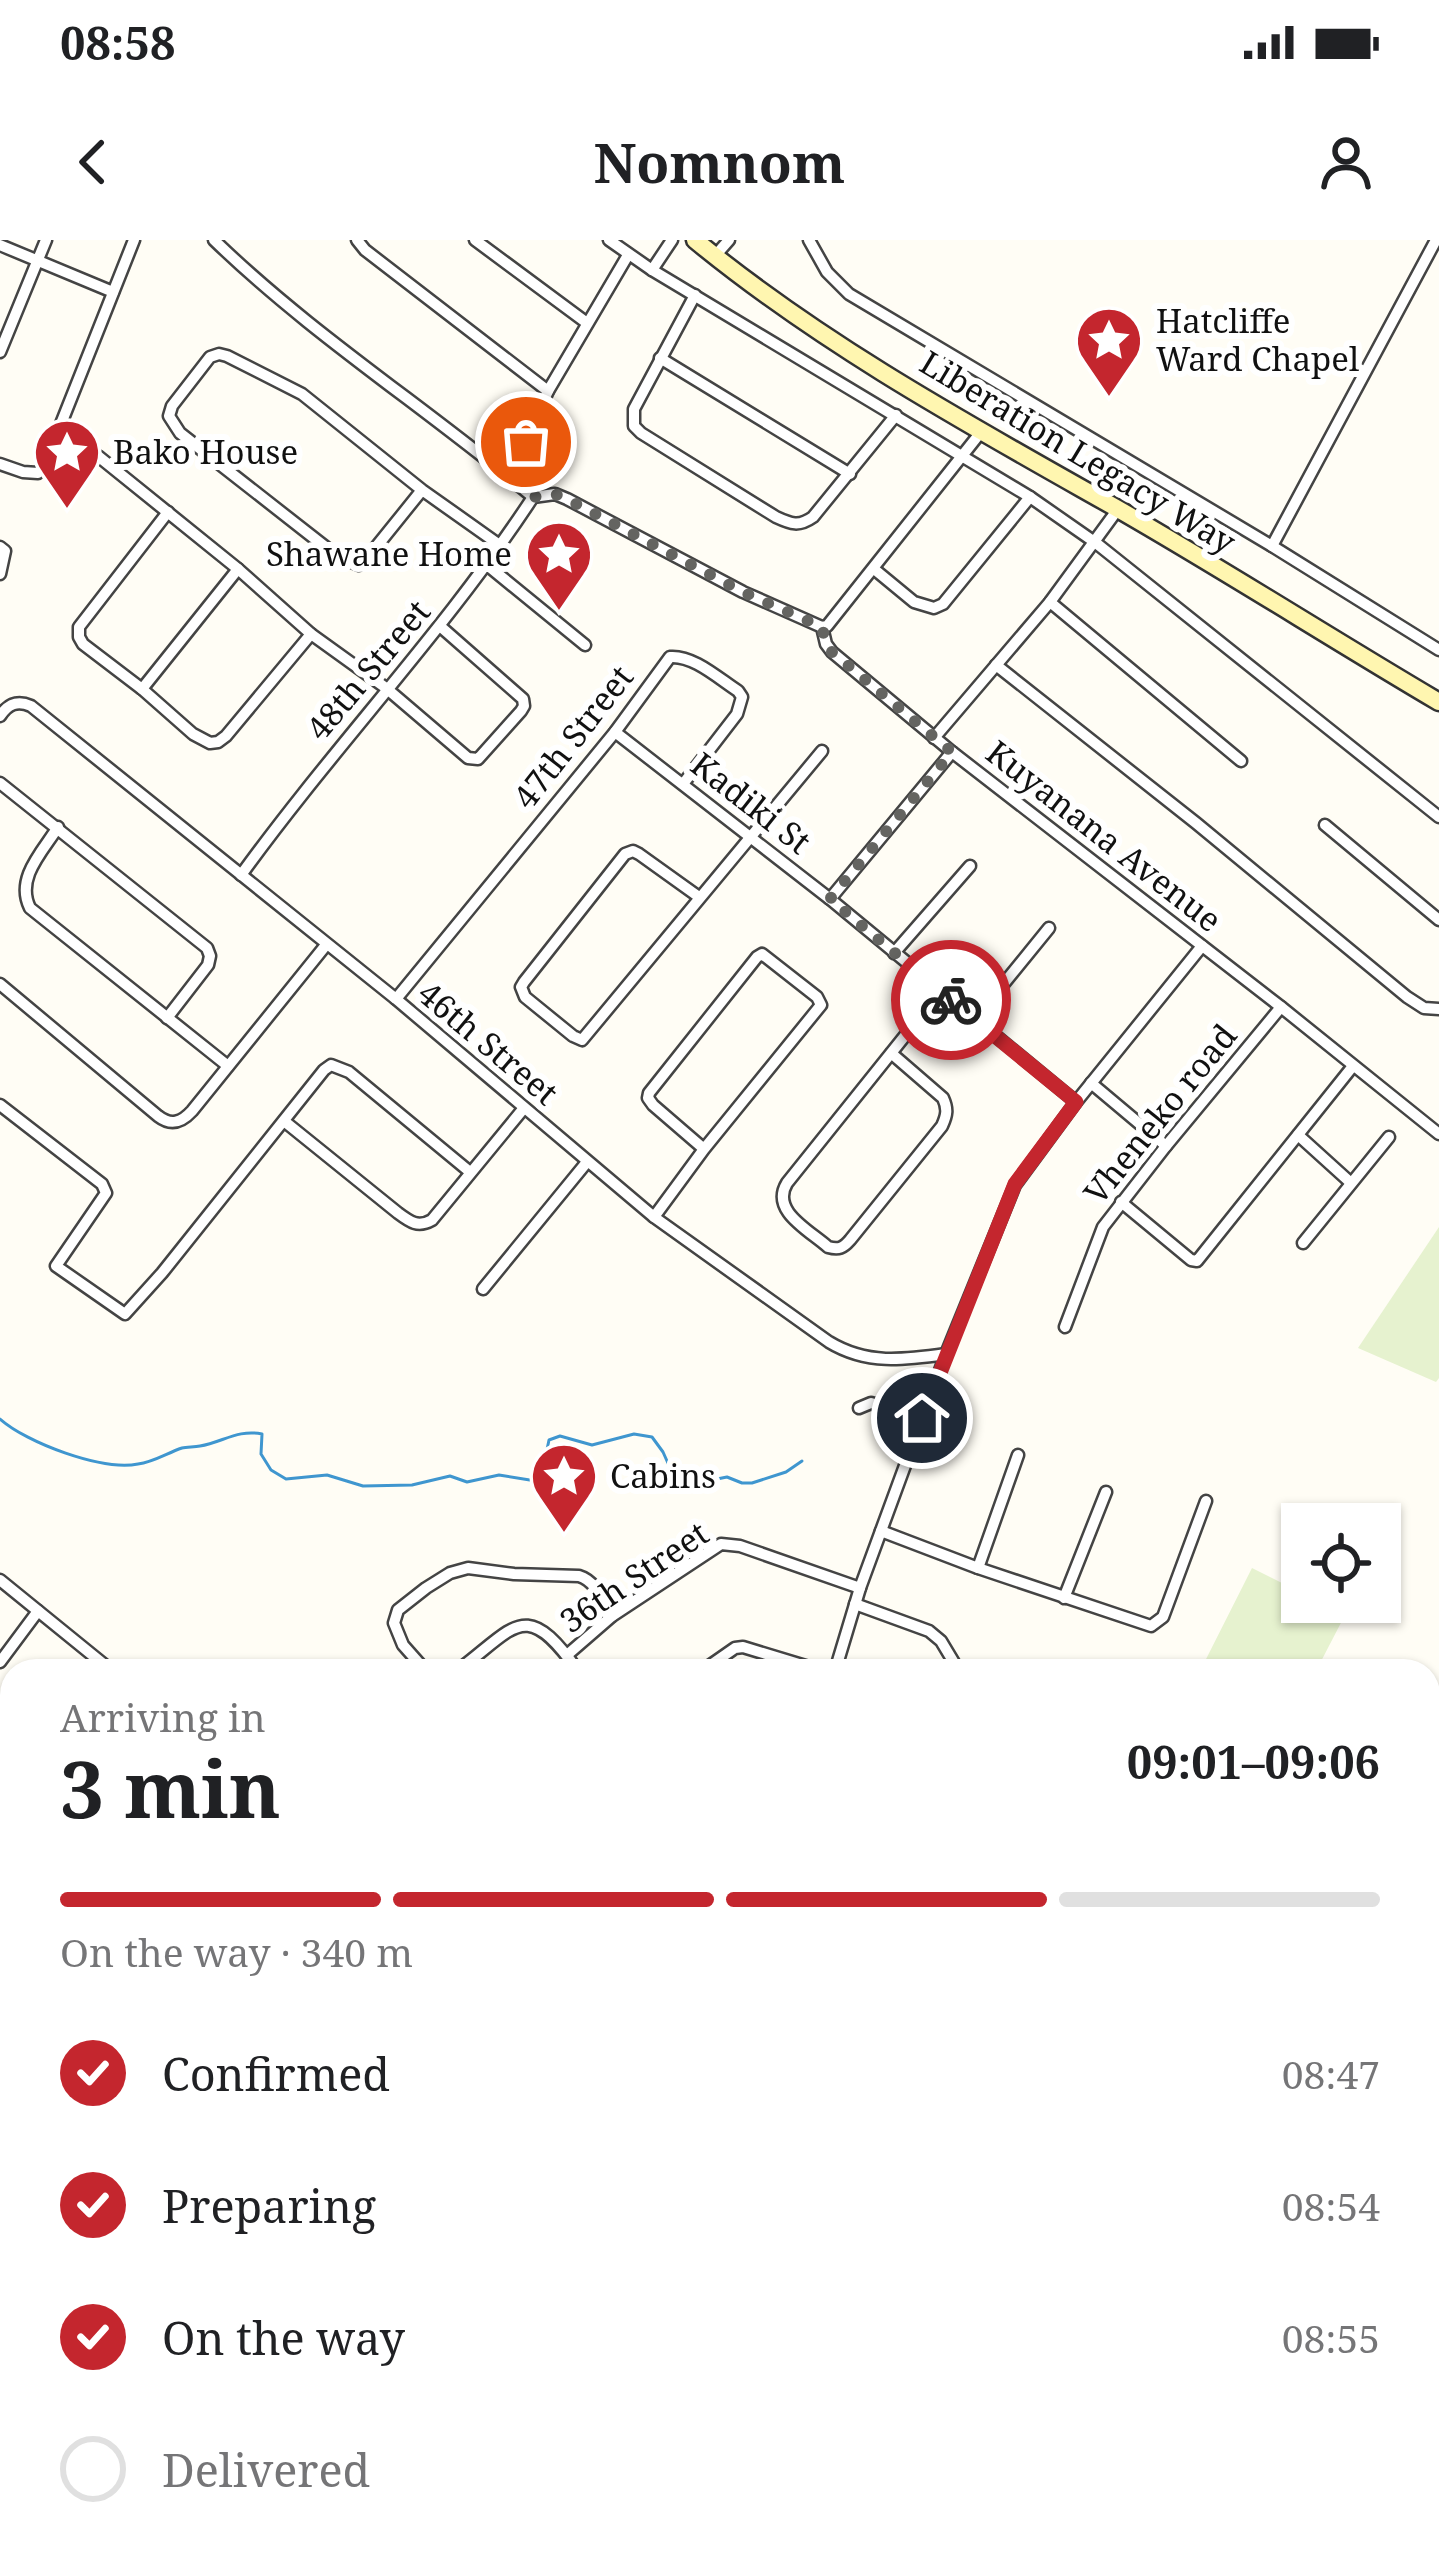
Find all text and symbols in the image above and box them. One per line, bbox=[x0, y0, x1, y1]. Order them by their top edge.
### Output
text: 08:58 bbox=[60, 12, 175, 73]
text: Nomnom bbox=[594, 125, 845, 199]
icon: back bbox=[60, 129, 126, 195]
icon: person bbox=[1313, 129, 1379, 195]
place label: Hatcliffe Ward Chapel bbox=[1156, 298, 1359, 381]
place icon: Hatcliffe Ward Chapel bbox=[1074, 305, 1144, 399]
street label: Liberation Legacy Way bbox=[912, 339, 1245, 564]
pin bbox=[475, 391, 577, 493]
icon: bag bbox=[493, 409, 559, 475]
place icon: Bako House bbox=[32, 417, 102, 511]
place label: Bako House bbox=[113, 429, 298, 474]
place icon: Shawane Home bbox=[524, 519, 594, 613]
place label: Shawane Home bbox=[266, 531, 512, 576]
street label: 48th Street bbox=[296, 590, 440, 749]
street label: 47th Street bbox=[503, 656, 643, 818]
street label: Kuyanana Avenue bbox=[977, 730, 1231, 942]
street label: Kadiki St bbox=[682, 742, 821, 864]
courier bbox=[891, 940, 1011, 1060]
icon: bike bbox=[918, 967, 984, 1033]
street label: 46th Street bbox=[409, 971, 568, 1115]
street label: Vheneko road bbox=[1073, 1014, 1246, 1213]
pin bbox=[871, 1367, 973, 1469]
icon: home bbox=[889, 1385, 955, 1451]
place icon: Cabins bbox=[529, 1441, 599, 1535]
place label: Cabins bbox=[610, 1453, 716, 1498]
map controls bbox=[1281, 1503, 1401, 1623]
button: locate bbox=[1281, 1503, 1401, 1623]
street label: 36th Street bbox=[551, 1510, 717, 1643]
text: Arriving in bbox=[60, 1690, 266, 1743]
text: 09:01–09:06 bbox=[1127, 1731, 1380, 1792]
text: 3 min bbox=[60, 1735, 281, 1841]
text: On the way · 340 m bbox=[60, 1925, 413, 1978]
icon: check bbox=[60, 2040, 126, 2106]
text: Confirmed bbox=[162, 2043, 390, 2104]
text: 08:47 bbox=[1282, 2047, 1380, 2100]
icon: check bbox=[60, 2172, 126, 2238]
text: Preparing bbox=[162, 2175, 376, 2236]
text: 08:54 bbox=[1282, 2179, 1380, 2232]
icon: check bbox=[60, 2304, 126, 2370]
text: On the way bbox=[162, 2307, 405, 2368]
text: 08:55 bbox=[1282, 2311, 1380, 2364]
text: Delivered bbox=[162, 2439, 370, 2500]

